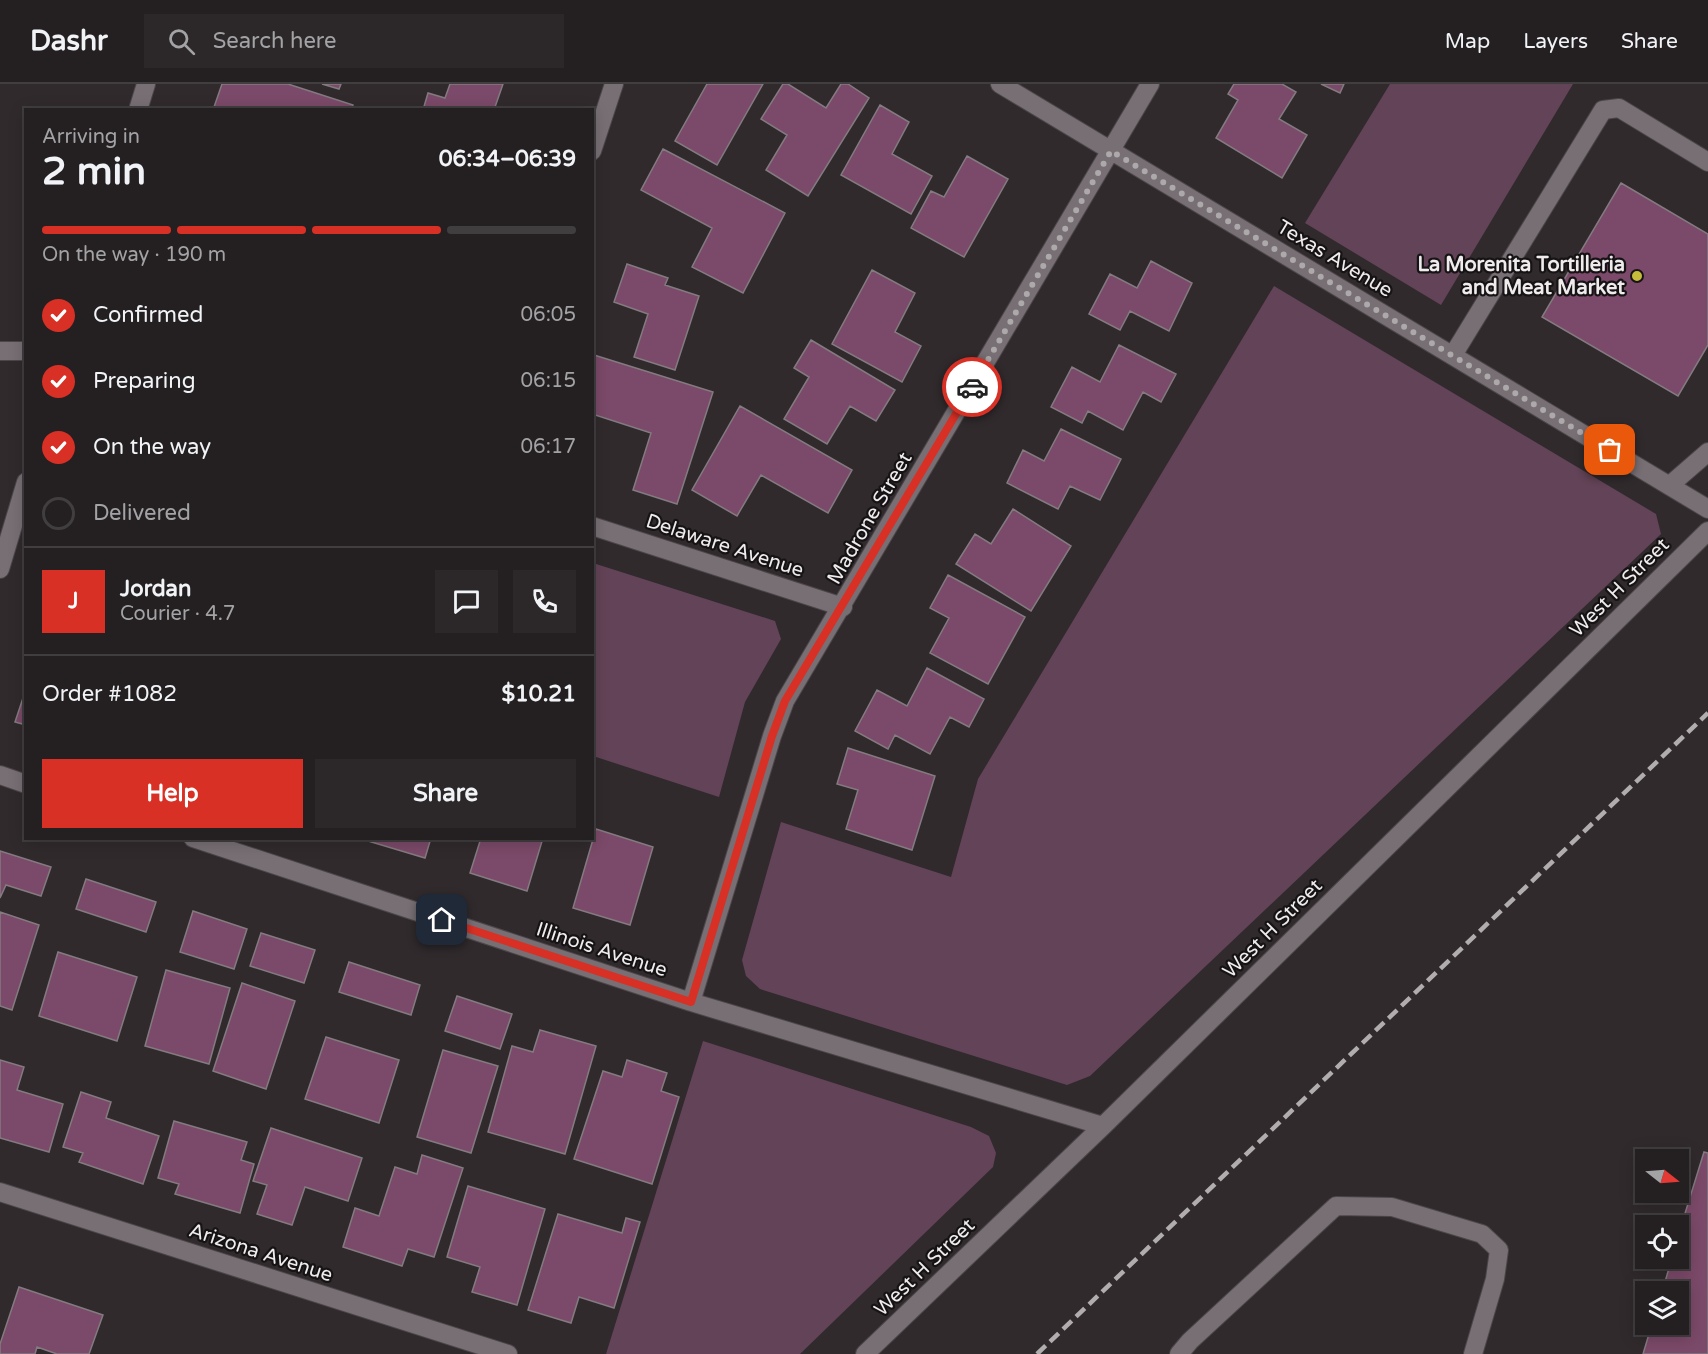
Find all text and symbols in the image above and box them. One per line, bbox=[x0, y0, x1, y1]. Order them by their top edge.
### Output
search box bbox=[144, 14, 564, 68]
text: Dashr bbox=[30, 24, 108, 58]
icon: search bbox=[165, 25, 198, 58]
text: Search here bbox=[213, 28, 336, 54]
text: Map bbox=[1445, 29, 1490, 54]
text: Layers bbox=[1523, 29, 1588, 54]
text: Share bbox=[1621, 29, 1678, 54]
text: Arriving in bbox=[42, 125, 140, 149]
text: 06:34–06:39 bbox=[439, 146, 576, 172]
text: 2 min bbox=[42, 148, 146, 195]
street label: Texas Avenue bbox=[1272, 215, 1397, 303]
text: On the way · 190 m bbox=[42, 243, 226, 267]
place label: La Morenita Tortilleria and Meat Market bbox=[1417, 253, 1625, 300]
marker: La Morenita Tortilleria and Meat Market bbox=[1630, 269, 1644, 283]
icon: check bbox=[42, 299, 75, 332]
text: Confirmed bbox=[93, 302, 203, 328]
text: 06:05 bbox=[521, 303, 576, 327]
courier bbox=[942, 357, 1002, 417]
icon: check bbox=[42, 365, 75, 398]
text: Preparing bbox=[93, 368, 196, 394]
text: 06:15 bbox=[521, 369, 576, 393]
icon: car bbox=[956, 371, 989, 404]
pin bbox=[1584, 424, 1635, 475]
icon: check bbox=[42, 431, 75, 464]
icon: bag bbox=[1593, 433, 1626, 466]
text: On the way bbox=[93, 434, 211, 460]
text: 06:17 bbox=[521, 435, 576, 459]
street label: Madrone Street bbox=[822, 448, 918, 589]
text: Delivered bbox=[93, 500, 191, 526]
street label: Delaware Avenue bbox=[643, 509, 807, 583]
street label: West H Street bbox=[1565, 533, 1675, 642]
button: chat bbox=[435, 570, 498, 633]
button: phone bbox=[513, 570, 576, 633]
text: Jordan bbox=[120, 576, 191, 602]
text: J bbox=[68, 588, 79, 614]
text: Courier · 4.7 bbox=[120, 602, 235, 626]
text: Order #1082 bbox=[42, 681, 177, 707]
text: $10.21 bbox=[501, 681, 576, 707]
button: Help bbox=[42, 759, 303, 828]
button: Share bbox=[315, 759, 576, 828]
street label: West H Street bbox=[1218, 874, 1328, 983]
pin bbox=[416, 894, 467, 945]
icon: home bbox=[425, 903, 458, 936]
street label: Illinois Avenue bbox=[533, 918, 670, 982]
north arrow bbox=[1635, 1149, 1689, 1203]
map controls bbox=[1635, 1149, 1689, 1335]
street label: West H Street bbox=[869, 1214, 980, 1322]
button: locate bbox=[1635, 1215, 1689, 1269]
street label: Arizona Avenue bbox=[186, 1218, 336, 1288]
button: layers bbox=[1635, 1281, 1689, 1335]

